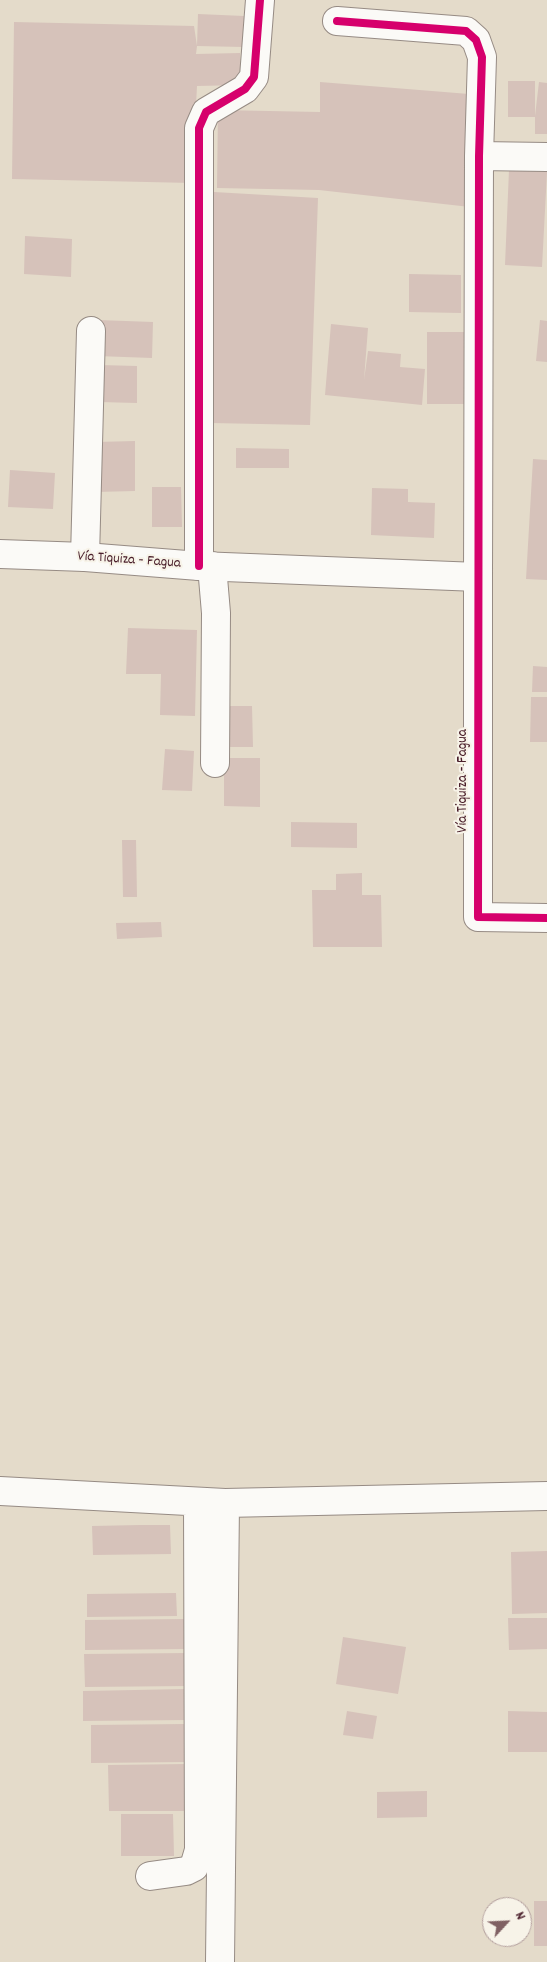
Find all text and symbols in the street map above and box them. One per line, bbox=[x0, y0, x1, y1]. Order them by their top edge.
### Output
street label: Vía Tiquiza - Fagua bbox=[77, 548, 181, 574]
street label: Vía Tiquiza - Fagua bbox=[455, 729, 473, 833]
north arrow bbox=[482, 1897, 532, 1947]
text: N bbox=[509, 1909, 530, 1923]

